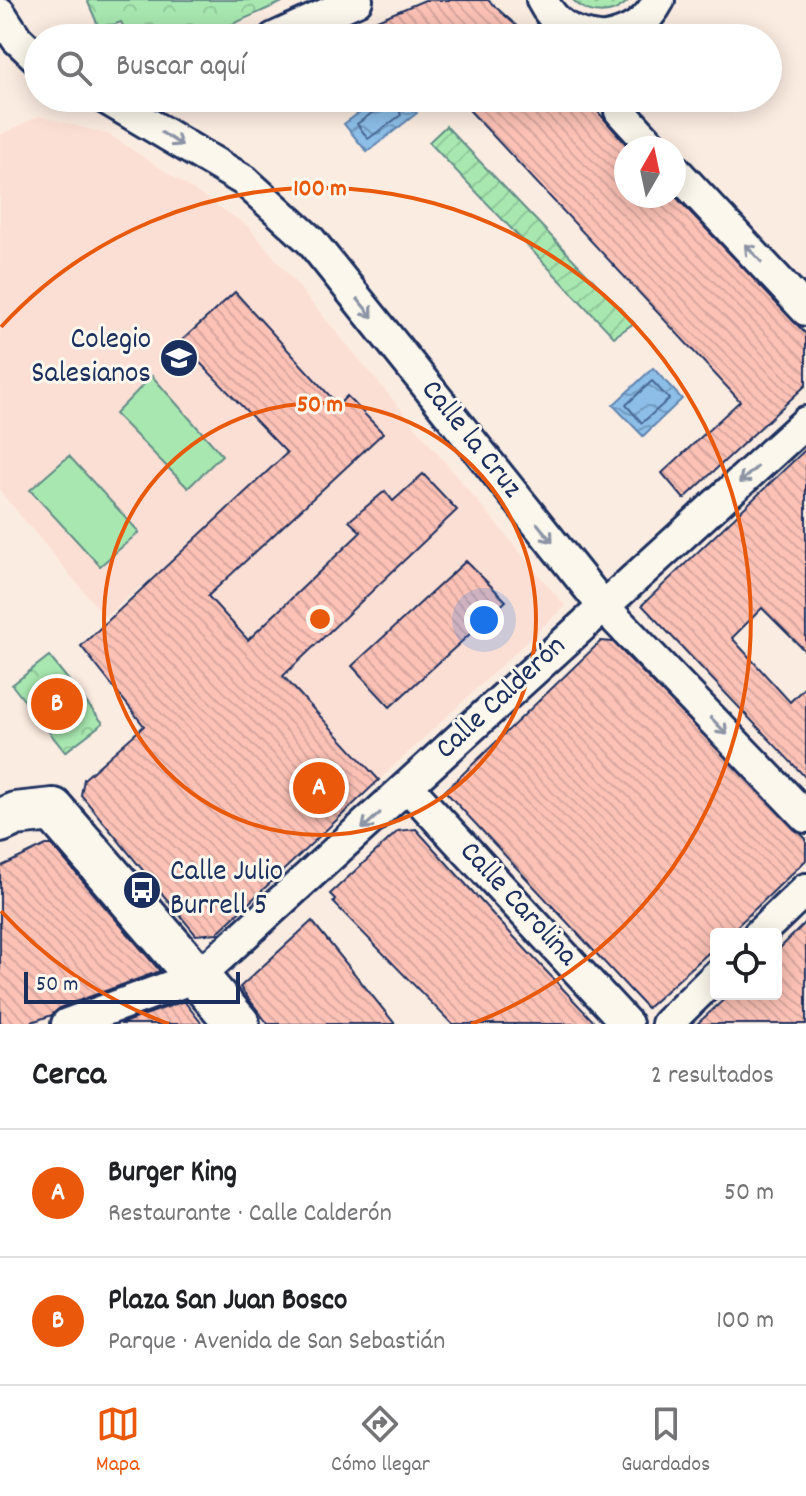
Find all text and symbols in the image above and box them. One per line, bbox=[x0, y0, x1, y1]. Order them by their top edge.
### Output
search box bbox=[24, 24, 782, 112]
icon: search bbox=[52, 46, 96, 90]
text: Buscar aquí bbox=[116, 47, 246, 90]
one-way arrow bbox=[160, 131, 182, 148]
north arrow bbox=[614, 136, 686, 208]
text: 100 m bbox=[293, 173, 347, 207]
one-way arrow bbox=[744, 244, 762, 264]
one-way arrow bbox=[356, 298, 374, 318]
place label: Colegio Salesianos bbox=[31, 320, 151, 397]
school or university icon: Colegio Salesianos bbox=[158, 337, 200, 379]
street label: Calle la Cruz bbox=[409, 371, 532, 509]
text: 50 m bbox=[297, 389, 343, 423]
one-way arrow bbox=[739, 465, 759, 483]
one-way arrow bbox=[536, 522, 554, 543]
your location bbox=[464, 600, 504, 640]
centre of rings bbox=[306, 605, 334, 633]
street label: Calle Calderón bbox=[427, 627, 577, 771]
pin: B bbox=[31, 674, 83, 734]
one-way arrow bbox=[709, 716, 728, 736]
pin: A bbox=[293, 758, 345, 818]
one-way arrow bbox=[361, 811, 381, 829]
street label: Calle Carolina bbox=[448, 833, 587, 978]
place label: Calle Julio Burrell 5 bbox=[170, 852, 283, 929]
bus stop icon: Calle Julio Burrell 5 bbox=[121, 869, 163, 911]
map controls bbox=[710, 928, 782, 1000]
button: locate bbox=[710, 928, 782, 1000]
scale bar bbox=[24, 968, 240, 1004]
text: 50 m bbox=[36, 970, 78, 1001]
text: Cerca bbox=[32, 1052, 106, 1101]
text: 2 resultados bbox=[651, 1058, 774, 1095]
text: Burger King bbox=[108, 1153, 237, 1196]
text: A bbox=[51, 1175, 65, 1212]
text: 50 m bbox=[724, 1175, 774, 1212]
text: Restaurante · Calle Calderón bbox=[108, 1196, 392, 1233]
text: Plaza San Juan Bosco bbox=[108, 1281, 347, 1324]
text: B bbox=[52, 1303, 64, 1340]
text: 100 m bbox=[716, 1303, 774, 1340]
text: Parque · Avenida de San Sebastián bbox=[108, 1324, 445, 1361]
tab: Mapa bbox=[96, 1402, 140, 1481]
tab: Cómo llegar bbox=[331, 1402, 430, 1481]
tab: Guardados bbox=[621, 1402, 710, 1481]

